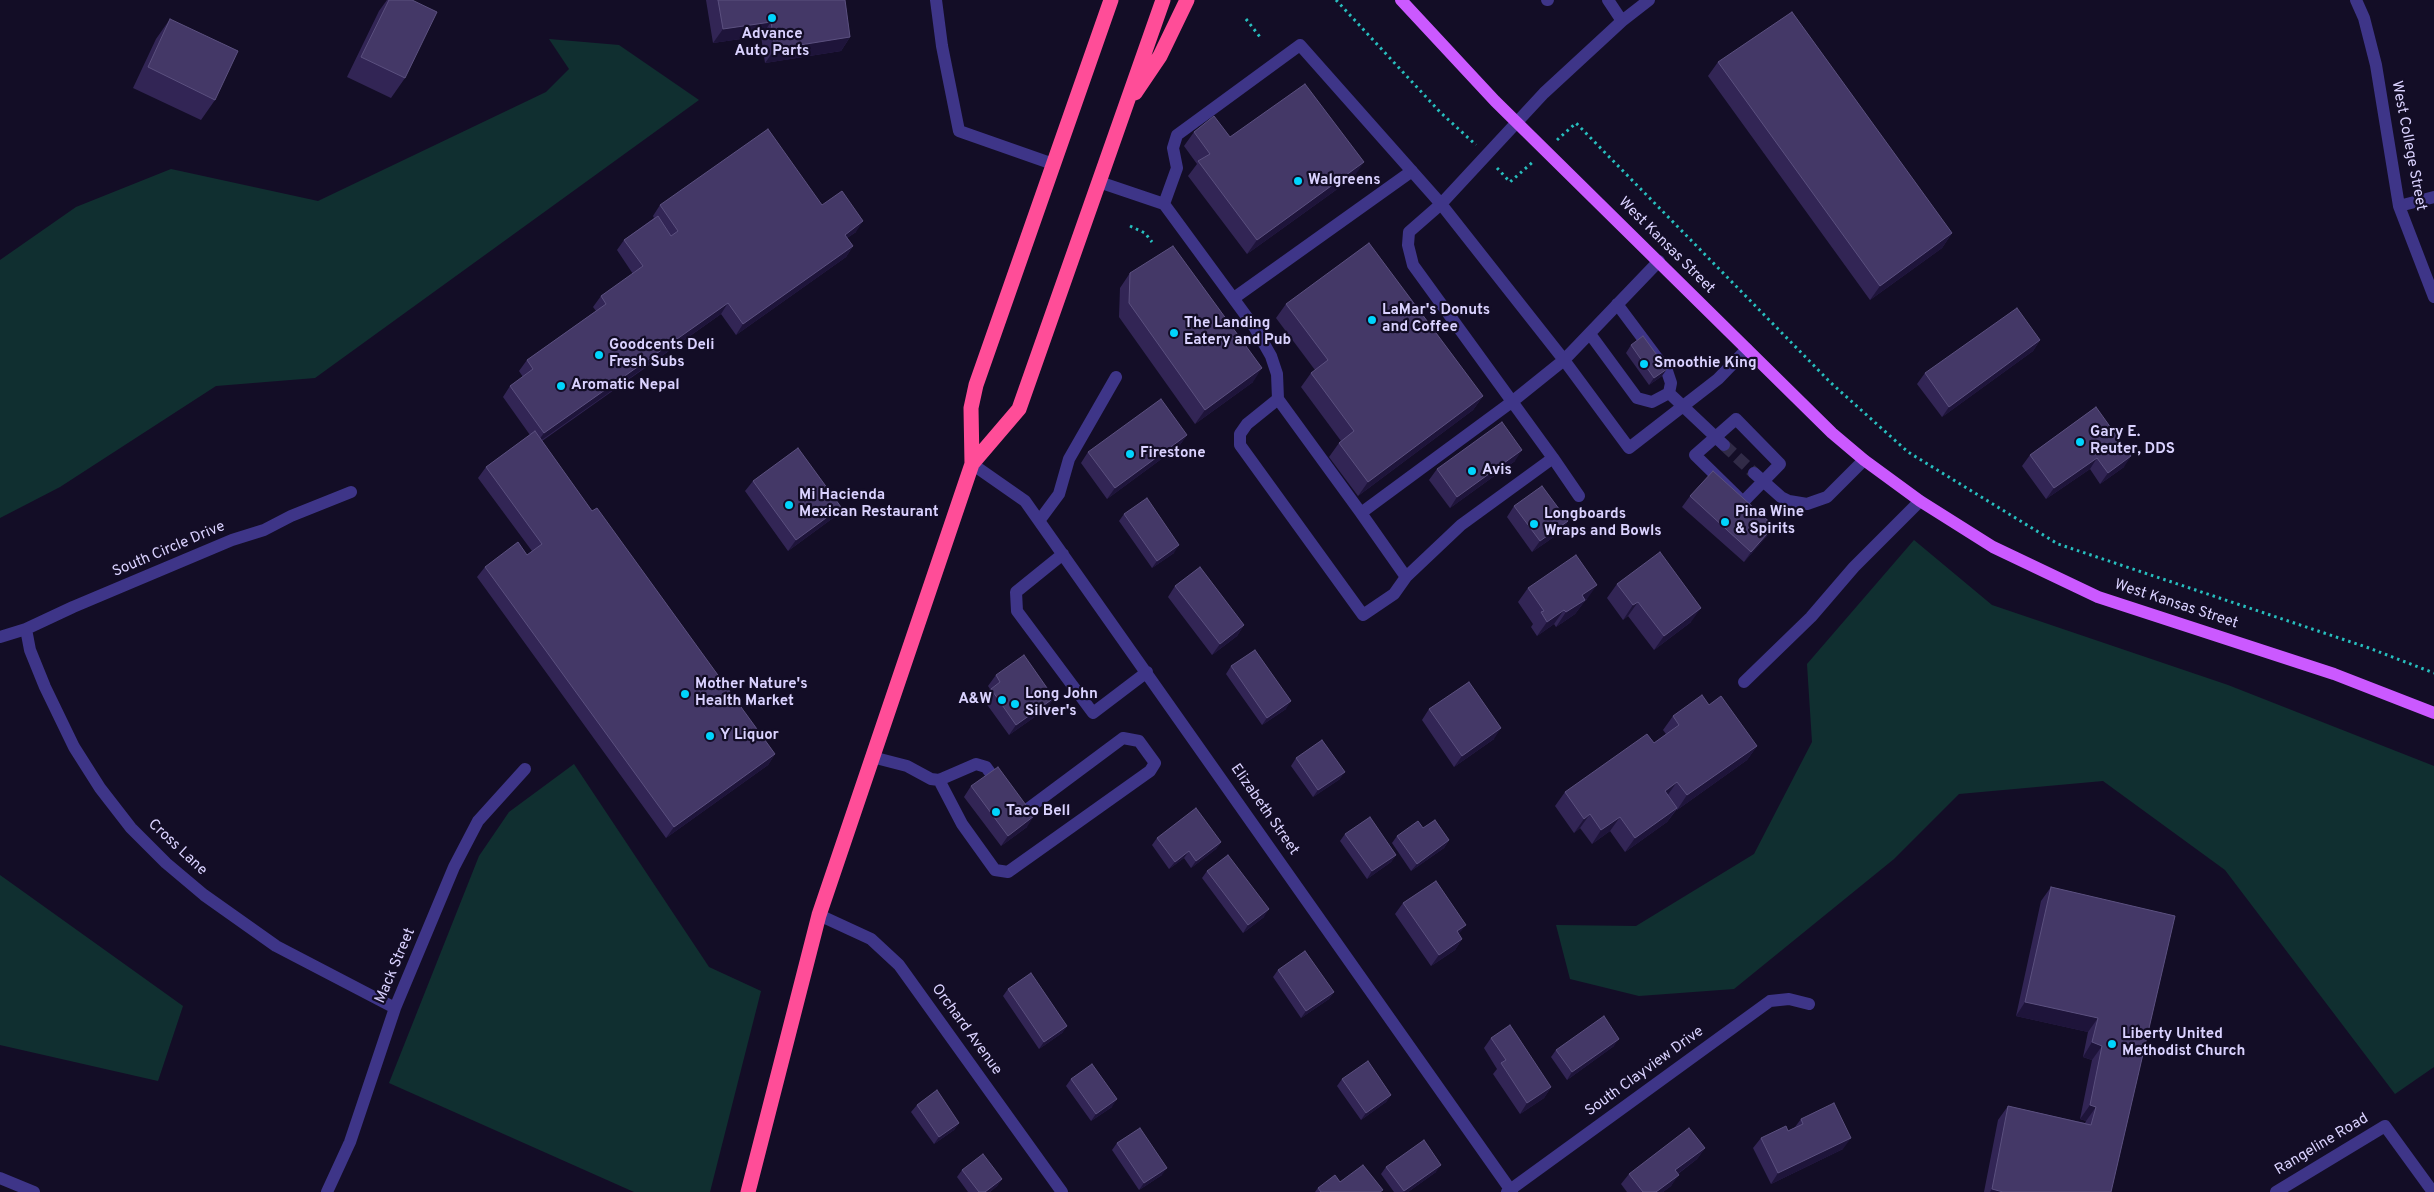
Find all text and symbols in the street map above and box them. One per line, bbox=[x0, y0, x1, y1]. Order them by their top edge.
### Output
marker: Advance Auto Parts bbox=[766, 12, 778, 24]
place label: Advance Auto Parts bbox=[735, 26, 809, 61]
street label: West College Street bbox=[2387, 80, 2429, 212]
place label: Walgreens bbox=[1308, 172, 1381, 190]
marker: Walgreens bbox=[1292, 175, 1304, 187]
street label: West Kansas Street bbox=[1614, 194, 1718, 298]
place label: LaMar's Donuts and Coffee bbox=[1382, 302, 1490, 337]
marker: LaMar's Donuts and Coffee bbox=[1366, 314, 1378, 326]
place label: The Landing Eatery and Pub bbox=[1184, 315, 1291, 350]
marker: The Landing Eatery and Pub bbox=[1168, 327, 1180, 339]
place label: Goodcents Deli Fresh Subs bbox=[609, 337, 714, 372]
marker: Goodcents Deli Fresh Subs bbox=[593, 349, 605, 361]
place label: Smoothie King bbox=[1654, 355, 1757, 373]
marker: Smoothie King bbox=[1638, 358, 1650, 370]
place label: Aromatic Nepal bbox=[571, 377, 680, 395]
marker: Aromatic Nepal bbox=[555, 380, 567, 392]
place label: Gary E. Reuter, DDS bbox=[2090, 424, 2175, 459]
marker: Gary E. Reuter, DDS bbox=[2074, 436, 2086, 448]
place label: Firestone bbox=[1140, 445, 1206, 463]
marker: Firestone bbox=[1124, 448, 1136, 460]
place label: Avis bbox=[1482, 462, 1512, 480]
marker: Avis bbox=[1466, 465, 1478, 477]
place label: Mi Hacienda Mexican Restaurant bbox=[799, 487, 939, 522]
marker: Mi Hacienda Mexican Restaurant bbox=[783, 499, 795, 511]
place label: Pina Wine & Spirits bbox=[1735, 504, 1804, 539]
place label: Longboards Wraps and Bowls bbox=[1544, 506, 1662, 541]
marker: Pina Wine & Spirits bbox=[1719, 516, 1731, 528]
street label: South Circle Drive bbox=[110, 518, 228, 582]
marker: Longboards Wraps and Bowls bbox=[1528, 518, 1540, 530]
street label: West Kansas Street bbox=[2112, 576, 2240, 634]
place label: Mother Nature's Health Market bbox=[695, 676, 808, 711]
place label: Long John Silver's bbox=[1025, 686, 1098, 721]
marker: Mother Nature's Health Market bbox=[679, 688, 691, 700]
place label: A&W bbox=[958, 691, 992, 709]
marker: A&W bbox=[996, 694, 1008, 706]
marker: Long John Silver's bbox=[1009, 698, 1021, 710]
place label: Y Liquor bbox=[720, 727, 779, 745]
marker: Y Liquor bbox=[704, 730, 716, 742]
street label: Elizabeth Street bbox=[1226, 761, 1302, 859]
place label: Taco Bell bbox=[1006, 803, 1070, 821]
marker: Taco Bell bbox=[990, 806, 1002, 818]
street label: Cross Lane bbox=[144, 816, 210, 880]
street label: Mack Street bbox=[372, 926, 420, 1006]
street label: Orchard Avenue bbox=[927, 981, 1005, 1079]
street label: South Clayview Drive bbox=[1582, 1023, 1708, 1121]
place label: Liberty United Methodist Church bbox=[2122, 1026, 2245, 1061]
marker: Liberty United Methodist Church bbox=[2106, 1038, 2118, 1050]
street label: Rangeline Road bbox=[2272, 1110, 2372, 1180]

